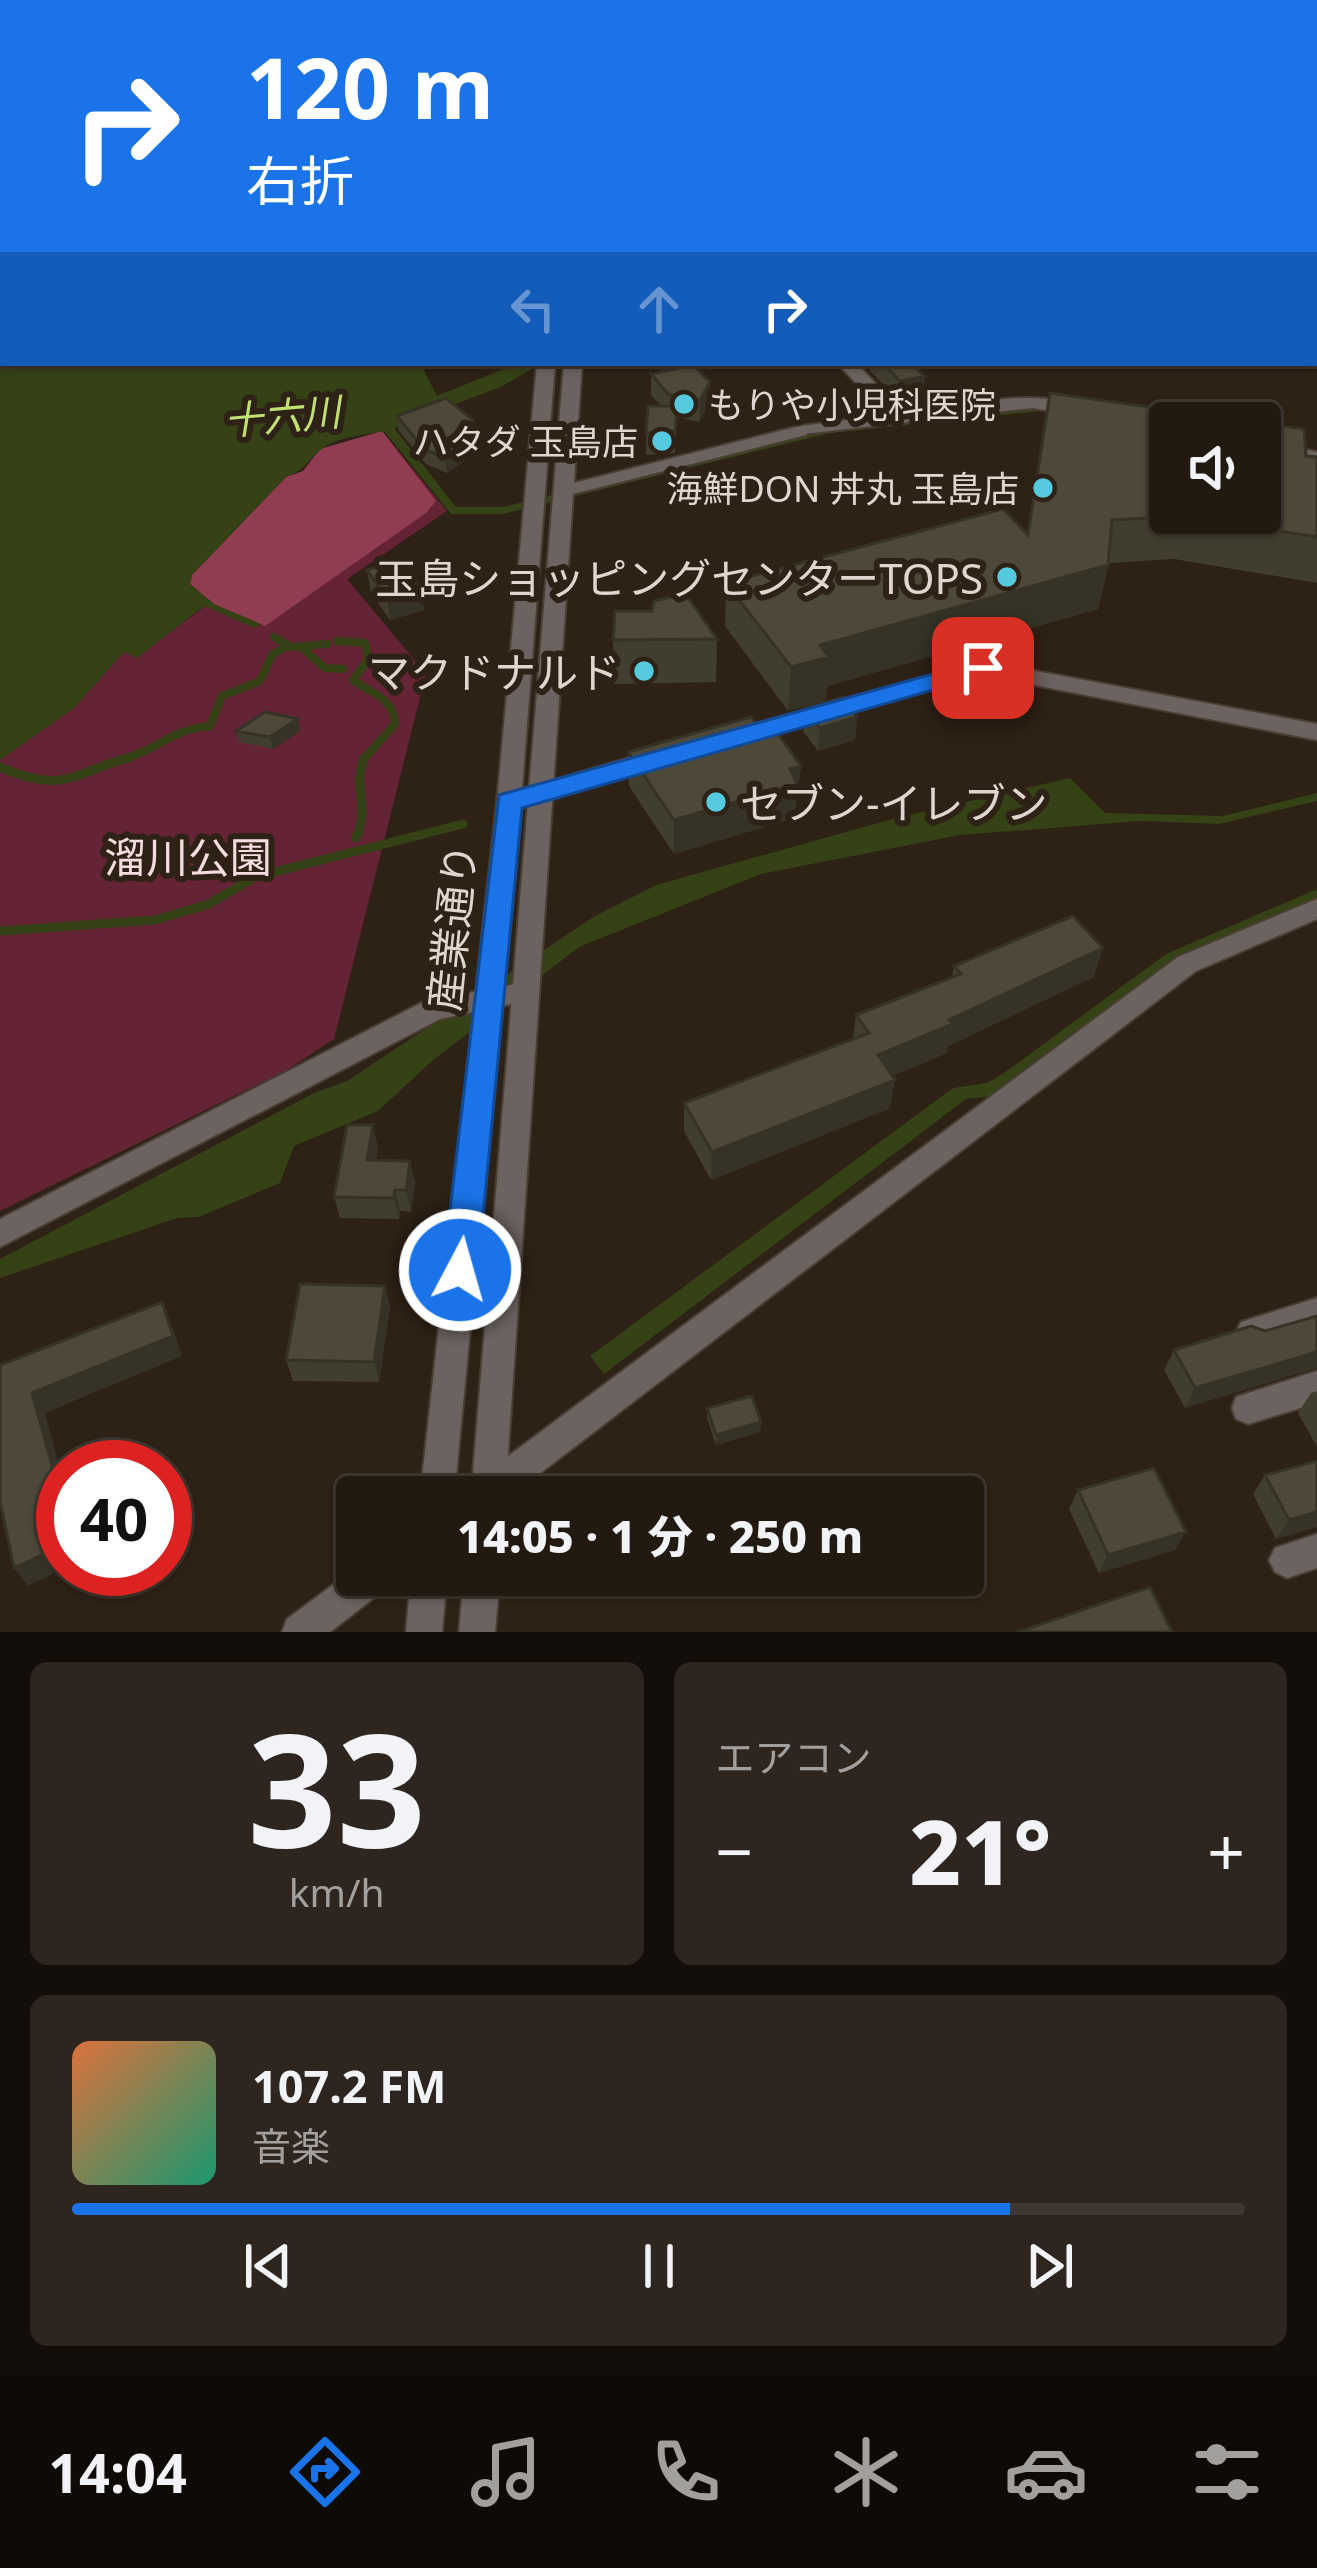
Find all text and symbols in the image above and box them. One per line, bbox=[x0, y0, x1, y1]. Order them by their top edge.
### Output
text: 120 m bbox=[246, 29, 494, 144]
icon: right bbox=[48, 48, 204, 204]
text: 右折 bbox=[246, 143, 354, 217]
icon: left bbox=[500, 276, 566, 342]
icon: ahead bbox=[626, 276, 692, 342]
icon: right bbox=[752, 276, 818, 342]
place label: もりや小児科医院 bbox=[708, 380, 996, 429]
water label: 十六川 bbox=[221, 383, 347, 446]
marker: もりや小児科医院 bbox=[671, 391, 697, 417]
map controls bbox=[1149, 402, 1281, 534]
button: sound bbox=[1149, 402, 1281, 534]
place label: ハタダ 玉島店 bbox=[413, 417, 638, 466]
marker: ハタダ 玉島店 bbox=[649, 428, 675, 454]
place label: 海鮮DON 丼丸 玉島店 bbox=[667, 464, 1019, 513]
marker: 海鮮DON 丼丸 玉島店 bbox=[1030, 475, 1056, 501]
place label: 玉島ショッピングセンターTOPS bbox=[375, 549, 983, 606]
marker: 玉島ショッピングセンターTOPS bbox=[994, 564, 1020, 590]
pin bbox=[932, 617, 1034, 719]
icon: arrive bbox=[950, 635, 1016, 701]
place label: マクドナルド bbox=[368, 643, 620, 700]
marker: マクドナルド bbox=[631, 658, 657, 684]
place label: セブン-イレブン bbox=[740, 774, 1048, 831]
marker: セブン-イレブン bbox=[703, 789, 729, 815]
park label: 溜川公園 bbox=[104, 828, 272, 885]
street label: 産業通り bbox=[414, 840, 488, 1014]
position arrow bbox=[397, 1207, 523, 1333]
speed limit sign: 40 bbox=[36, 1440, 192, 1596]
text: 14:05 · 1 分 · 250 m bbox=[457, 1505, 863, 1566]
text: 33 bbox=[248, 1680, 426, 1893]
text: エアコン bbox=[716, 1730, 872, 1783]
text: 21° bbox=[909, 1789, 1051, 1911]
text: − bbox=[716, 1805, 753, 1895]
text: + bbox=[1207, 1805, 1245, 1895]
text: km/h bbox=[289, 1865, 385, 1918]
text: 107.2 FM bbox=[252, 2055, 446, 2116]
text: 音楽 bbox=[252, 2119, 330, 2172]
icon: previous bbox=[235, 2233, 301, 2299]
icon: pause bbox=[626, 2233, 692, 2299]
icon: next bbox=[1017, 2233, 1083, 2299]
icon: directions bbox=[283, 2430, 367, 2514]
icon: music bbox=[464, 2430, 548, 2514]
icon: phone bbox=[644, 2430, 728, 2514]
icon: climate bbox=[824, 2430, 908, 2514]
icon: car bbox=[1004, 2430, 1088, 2514]
icon: filters bbox=[1185, 2430, 1269, 2514]
text: 14:04 bbox=[48, 2435, 187, 2509]

